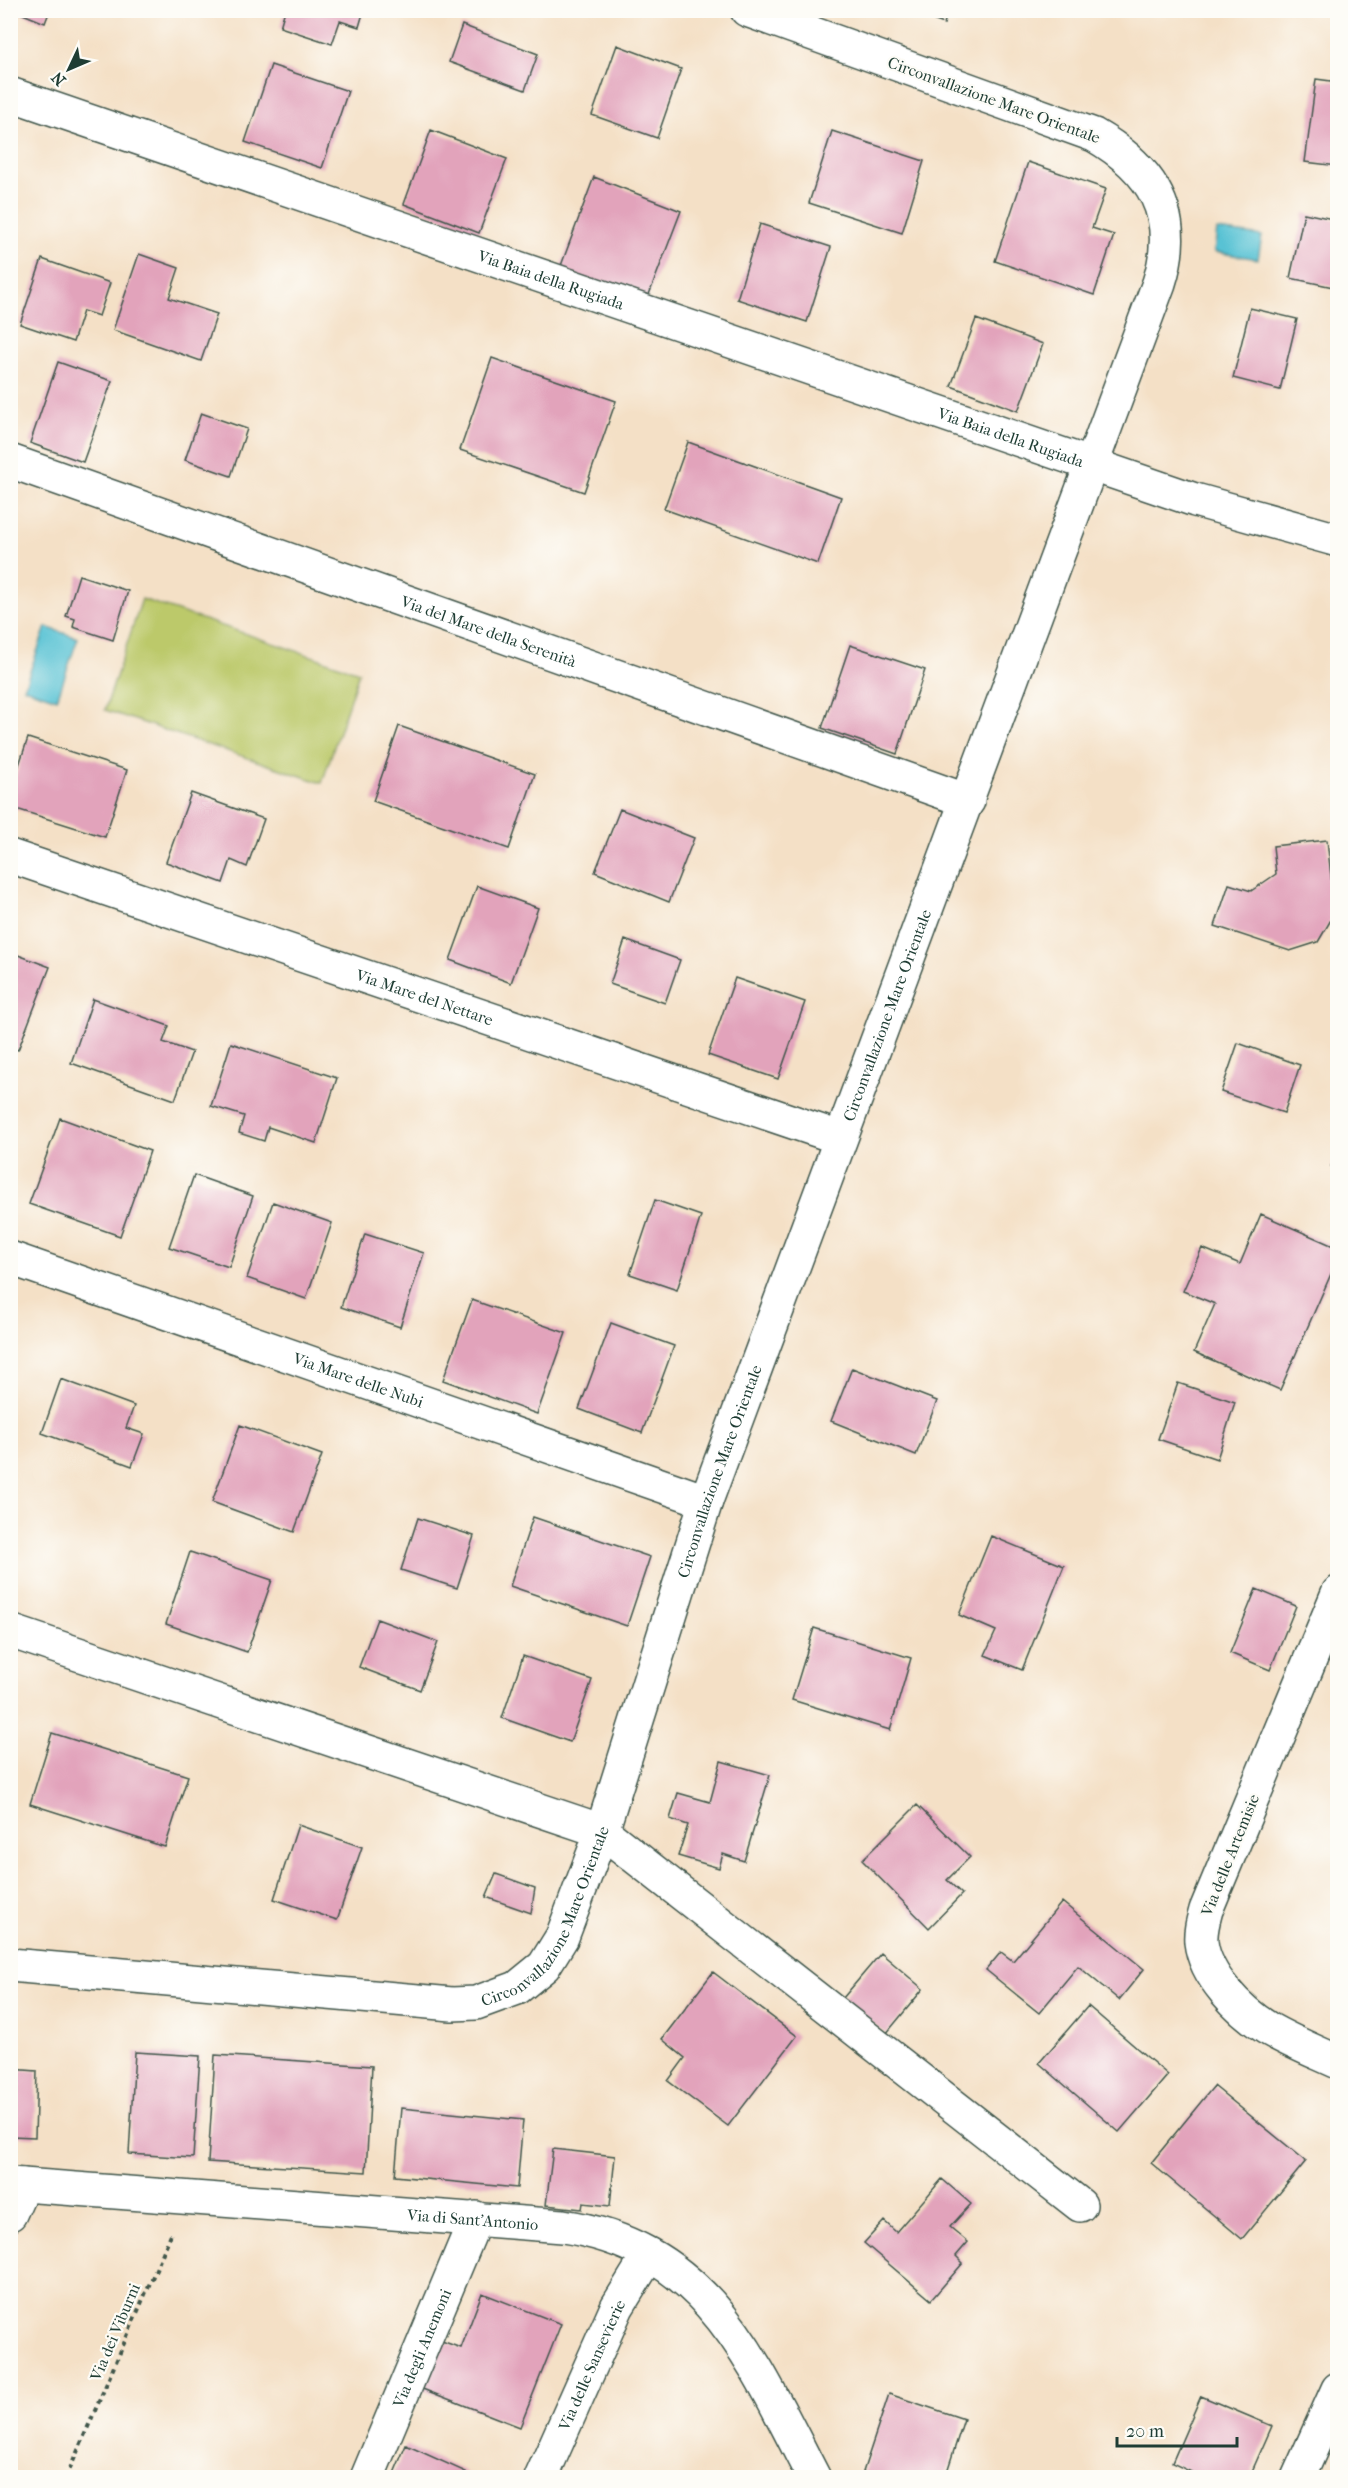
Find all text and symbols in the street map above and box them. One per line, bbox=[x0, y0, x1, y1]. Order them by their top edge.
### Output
north arrow bbox=[39, 39, 99, 99]
street label: Circonvallazione Mare Orientale bbox=[885, 53, 1103, 147]
text: N bbox=[47, 67, 70, 90]
street label: Via Baia della Rugiada bbox=[475, 245, 627, 313]
street label: Via Baia della Rugiada bbox=[935, 403, 1087, 471]
street label: Via del Mare della Serenità bbox=[398, 591, 580, 671]
street label: Circonvallazione Mare Orientale bbox=[839, 906, 935, 1124]
street label: Via Mare del Nettare bbox=[353, 964, 496, 1029]
street label: Via Mare delle Nubi bbox=[290, 1348, 426, 1411]
street label: Circonvallazione Mare Orientale bbox=[673, 1362, 765, 1580]
street label: Via delle Artemisie bbox=[1196, 1791, 1263, 1920]
street label: Circonvallazione Mare Orientale bbox=[478, 1824, 612, 2010]
street label: Via di Sant'Antonio bbox=[405, 2205, 539, 2234]
street label: Via dei Viburni bbox=[86, 2280, 144, 2384]
street label: Via degli Anemoni bbox=[388, 2286, 455, 2411]
street label: Via delle Sansevierie bbox=[554, 2296, 629, 2434]
scale bar bbox=[1117, 2410, 1237, 2448]
text: 20 m bbox=[1126, 2421, 1164, 2442]

